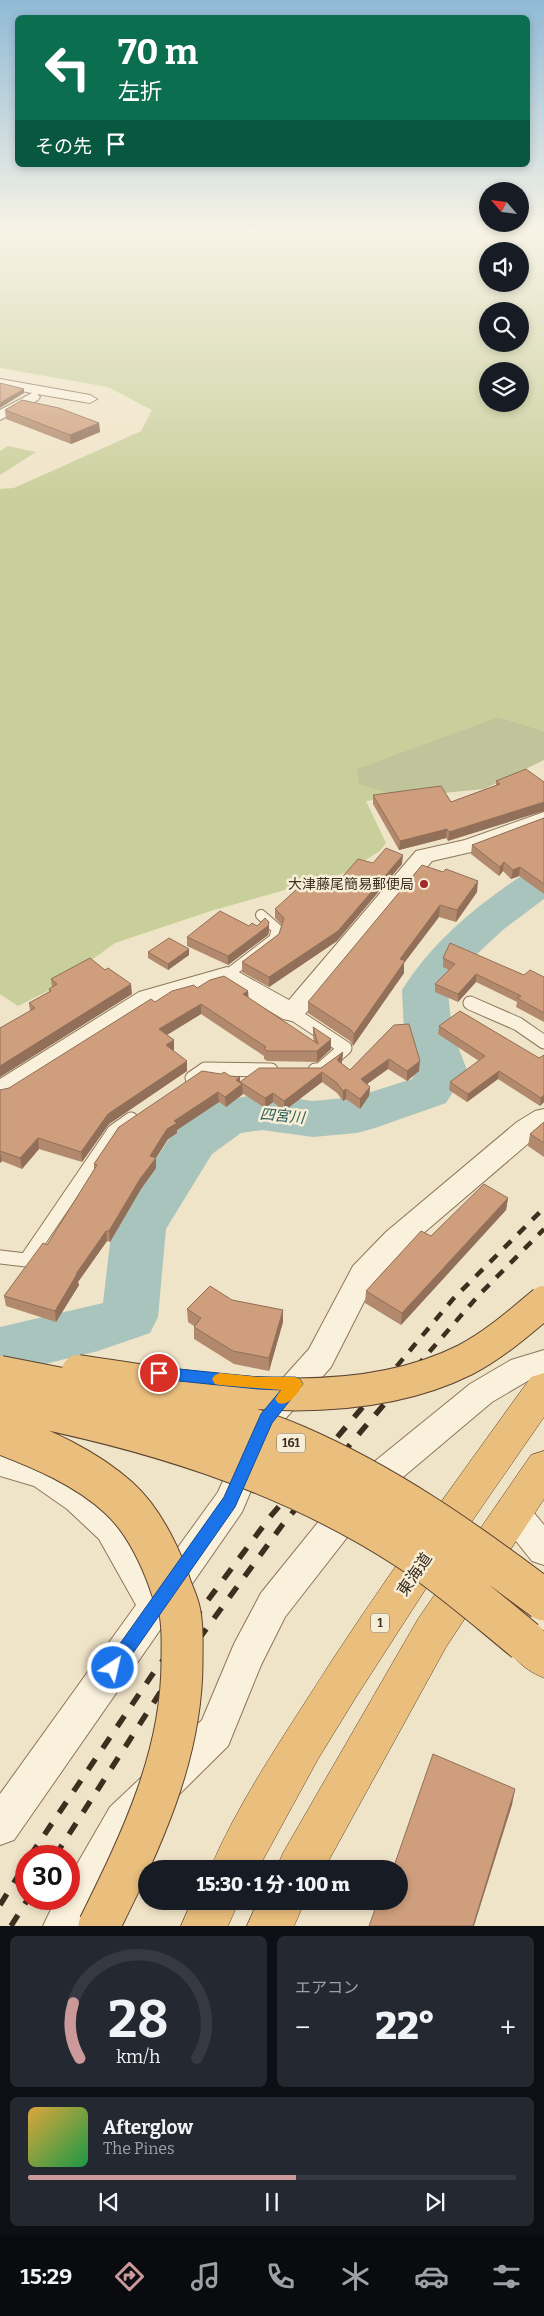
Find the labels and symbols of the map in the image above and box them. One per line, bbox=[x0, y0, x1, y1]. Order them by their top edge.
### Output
north arrow bbox=[479, 182, 529, 232]
place label: 大津藤尾簡易郵便局 bbox=[288, 876, 414, 893]
marker: 大津藤尾簡易郵便局 bbox=[418, 878, 430, 890]
water label: 四宮川 bbox=[259, 1105, 307, 1127]
pin bbox=[138, 1352, 180, 1394]
road number: 161 bbox=[277, 1434, 305, 1452]
street label: 東海道 bbox=[393, 1549, 436, 1599]
road number: 1 bbox=[371, 1614, 389, 1632]
position arrow bbox=[86, 1641, 138, 1693]
speed limit sign: 30 bbox=[15, 1845, 80, 1910]

